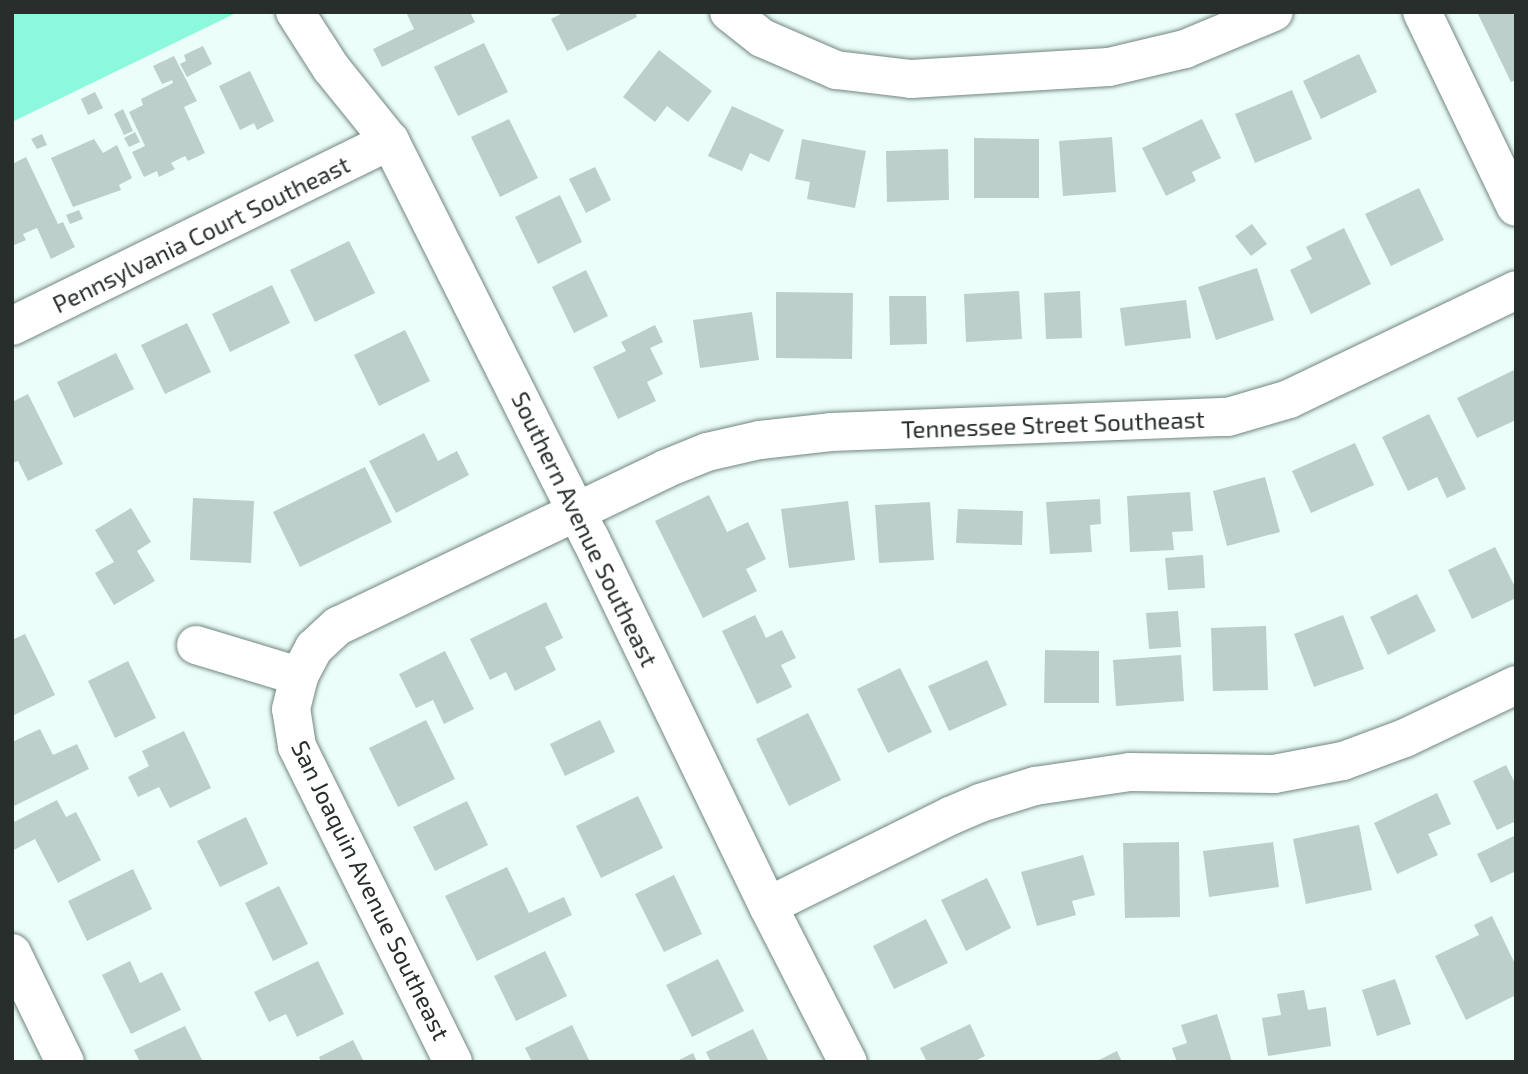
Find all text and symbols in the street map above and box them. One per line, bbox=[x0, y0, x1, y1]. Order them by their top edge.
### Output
street label: Pennsylvania Court Southeast bbox=[48, 149, 354, 319]
street label: Southern Avenue Southeast bbox=[506, 387, 664, 671]
street label: Tennessee Street Southeast bbox=[901, 404, 1205, 444]
street label: San Joaquin Avenue Southeast bbox=[286, 735, 456, 1045]

